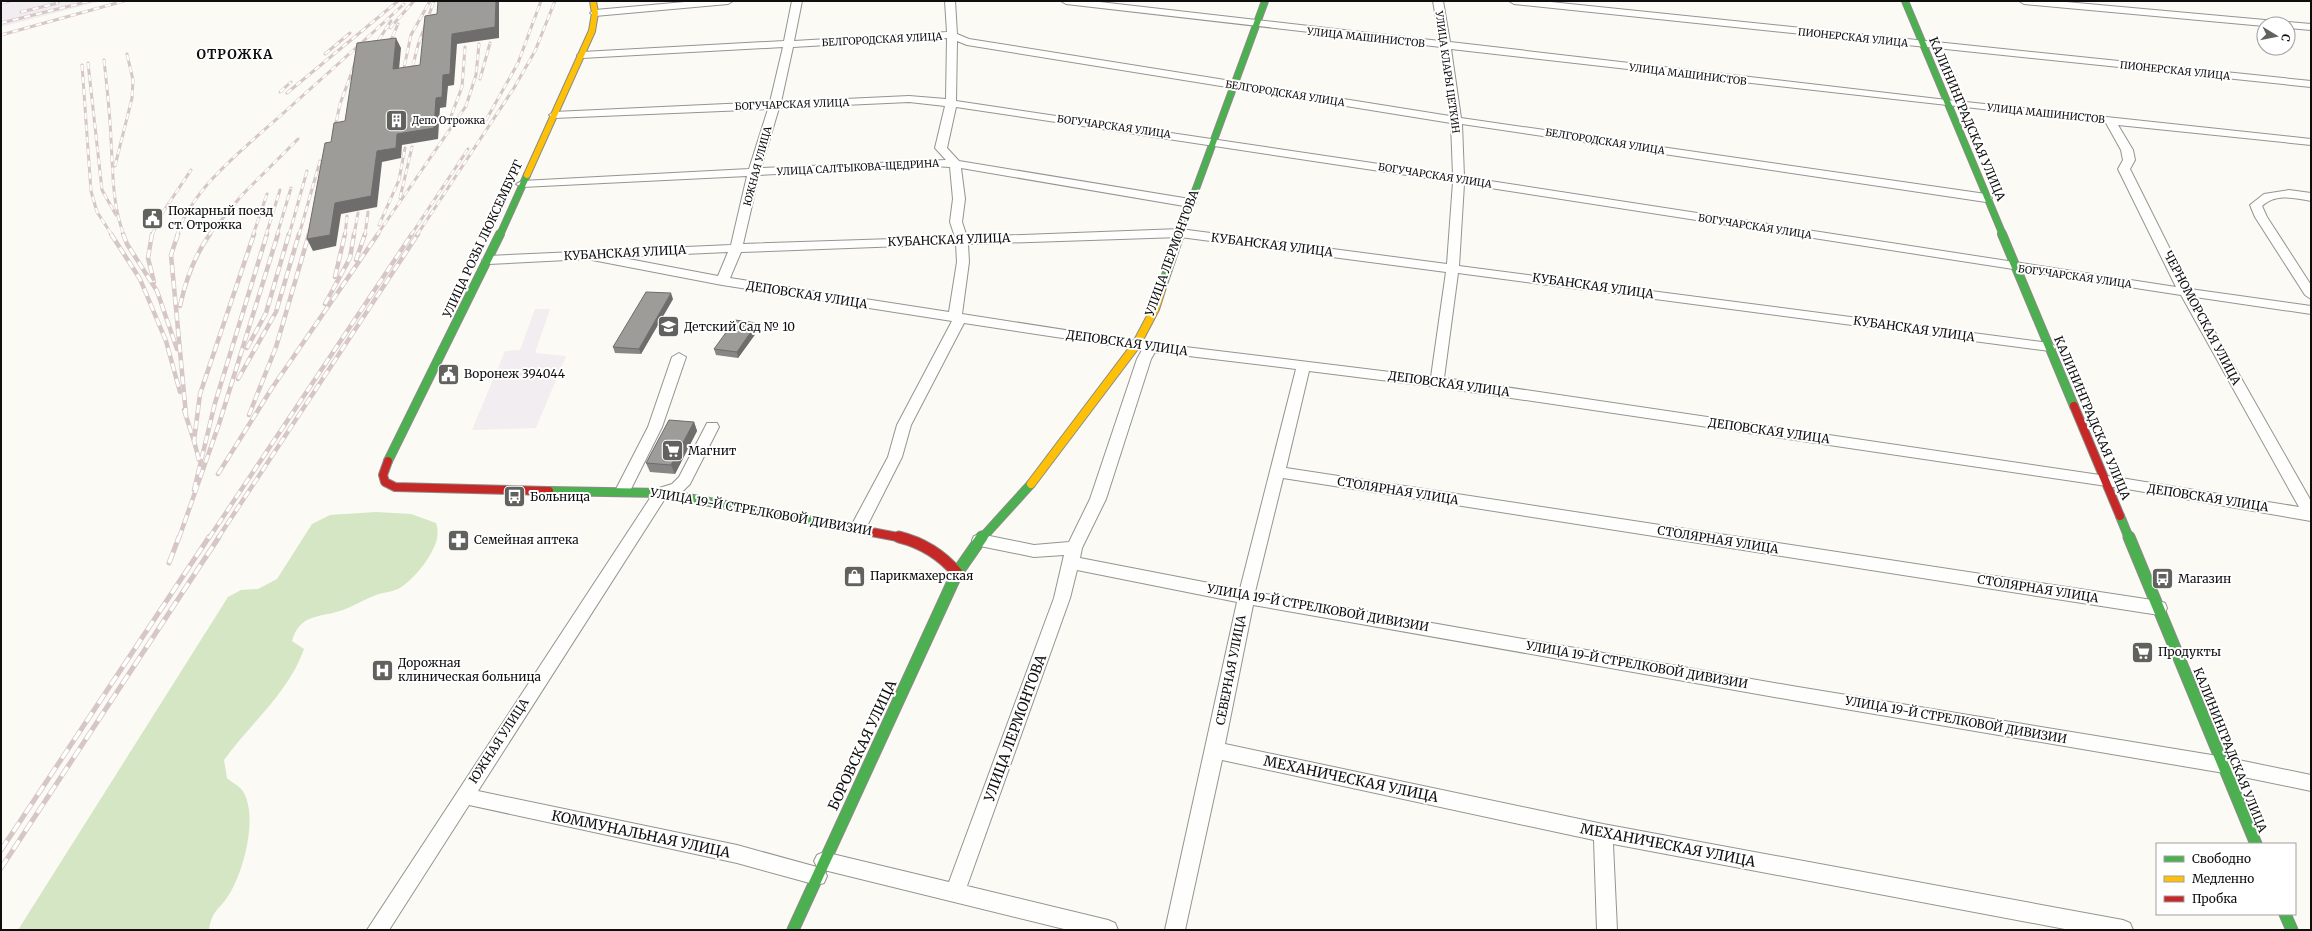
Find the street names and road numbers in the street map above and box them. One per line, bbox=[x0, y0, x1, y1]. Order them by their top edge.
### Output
street label: УЛИЦА КЛАРЫ ЦЕТКИН bbox=[1432, 9, 1463, 134]
street label: УЛИЦА МАШИНИСТОВ bbox=[1305, 25, 1426, 50]
street label: ПИОНЕРСКАЯ УЛИЦА bbox=[1797, 25, 1910, 50]
street label: БЕЛГОРОДСКАЯ УЛИЦА bbox=[821, 30, 944, 49]
street label: КАЛИНИНГРАДСКАЯ УЛИЦА bbox=[1926, 35, 2009, 203]
street label: ПИОНЕРСКАЯ УЛИЦА bbox=[2119, 58, 2232, 83]
street label: УЛИЦА МАШИНИСТОВ bbox=[1627, 61, 1748, 88]
street label: БЕЛГОРОДСКАЯ УЛИЦА bbox=[1224, 78, 1347, 110]
street label: БОГУЧАРСКАЯ УЛИЦА bbox=[734, 96, 851, 113]
street label: УЛИЦА МАШИНИСТОВ bbox=[1985, 101, 2106, 126]
street label: БОГУЧАРСКАЯ УЛИЦА bbox=[1056, 112, 1173, 141]
street label: ЮЖНАЯ УЛИЦА bbox=[741, 124, 775, 207]
street label: БЕЛГОРОДСКАЯ УЛИЦА bbox=[1544, 126, 1667, 158]
street label: УЛИЦА РОЗЫ ЛЮКСЕМБУРГ bbox=[439, 157, 526, 321]
street label: УЛИЦА САЛТЫКОВА-ЩЕДРИНА bbox=[776, 157, 940, 178]
street label: БОГУЧАРСКАЯ УЛИЦА bbox=[1377, 160, 1494, 191]
street label: УЛИЦА ЛЕРМОНТОВА bbox=[1141, 187, 1202, 319]
street label: БОГУЧАРСКАЯ УЛИЦА bbox=[1697, 211, 1814, 242]
street label: КУБАНСКАЯ УЛИЦА bbox=[887, 230, 1011, 249]
street label: КУБАНСКАЯ УЛИЦА bbox=[1210, 230, 1334, 259]
street label: КУБАНСКАЯ УЛИЦА bbox=[563, 242, 687, 263]
street label: ЧЕРНОМОРСКАЯ УЛИЦА bbox=[2161, 248, 2244, 388]
street label: БОГУЧАРСКАЯ УЛИЦА bbox=[2017, 262, 2134, 291]
street label: КУБАНСКАЯ УЛИЦА bbox=[1531, 270, 1655, 302]
street label: ДЕПОВСКАЯ УЛИЦА bbox=[745, 278, 869, 312]
street label: КУБАНСКАЯ УЛИЦА bbox=[1852, 313, 1976, 345]
street label: ДЕПОВСКАЯ УЛИЦА bbox=[1065, 327, 1189, 359]
street label: КАЛИНИНГРАДСКАЯ УЛИЦА bbox=[2051, 334, 2134, 502]
street label: ДЕПОВСКАЯ УЛИЦА bbox=[1387, 368, 1511, 400]
street label: ДЕПОВСКАЯ УЛИЦА bbox=[1707, 415, 1831, 447]
street label: СТОЛЯРНАЯ УЛИЦА bbox=[1336, 474, 1460, 508]
street label: ДЕПОВСКАЯ УЛИЦА bbox=[2146, 481, 2270, 515]
street label: УЛИЦА 19-Й СТРЕЛКОВОЙ ДИВИЗИИ bbox=[648, 484, 873, 538]
street label: СТОЛЯРНАЯ УЛИЦА bbox=[1656, 523, 1780, 557]
street label: СТОЛЯРНАЯ УЛИЦА bbox=[1976, 572, 2100, 606]
street label: УЛИЦА 19-Й СТРЕЛКОВОЙ ДИВИЗИИ bbox=[1205, 580, 1430, 634]
street label: СЕВЕРНАЯ УЛИЦА bbox=[1212, 613, 1249, 726]
street label: УЛИЦА 19-Й СТРЕЛКОВОЙ ДИВИЗИИ bbox=[1524, 637, 1749, 691]
street label: УЛИЦА ЛЕРМОНТОВА bbox=[980, 652, 1050, 805]
street label: КАЛИНИНГРАДСКАЯ УЛИЦА bbox=[2190, 665, 2271, 835]
street label: БОРОВСКАЯ УЛИЦА bbox=[824, 677, 900, 813]
street label: УЛИЦА 19-Й СТРЕЛКОВОЙ ДИВИЗИИ bbox=[1843, 692, 2068, 746]
street label: ЮЖНАЯ УЛИЦА bbox=[465, 695, 532, 786]
street label: МЕХАНИЧЕСКАЯ УЛИЦА bbox=[1262, 752, 1440, 806]
street label: КОММУНАЛЬНАЯ УЛИЦА bbox=[550, 806, 732, 862]
street label: МЕХАНИЧЕСКАЯ УЛИЦА bbox=[1579, 819, 1757, 871]

